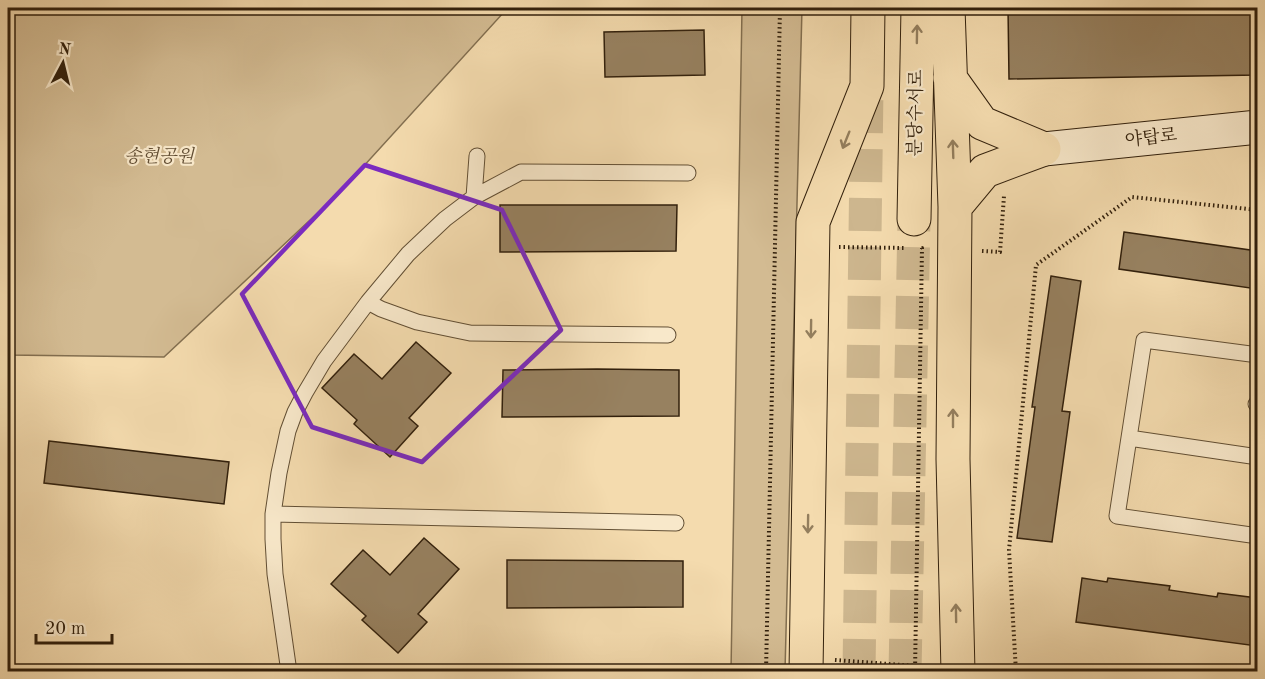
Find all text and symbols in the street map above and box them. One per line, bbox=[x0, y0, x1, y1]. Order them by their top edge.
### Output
one-way arrow bbox=[912, 25, 923, 45]
north arrow bbox=[33, 33, 93, 93]
text: N bbox=[58, 41, 72, 59]
street label: 분당수서로 bbox=[904, 69, 926, 157]
street label: 야탑로 bbox=[1124, 125, 1178, 150]
one-way arrow bbox=[840, 130, 851, 149]
one-way arrow bbox=[947, 139, 958, 159]
park label: 송현공원 bbox=[124, 146, 195, 166]
one-way arrow bbox=[805, 318, 817, 338]
one-way arrow bbox=[947, 409, 959, 429]
one-way arrow bbox=[802, 513, 814, 533]
one-way arrow bbox=[951, 604, 962, 624]
scale bar bbox=[36, 607, 112, 645]
text: 20 m bbox=[45, 620, 85, 638]

